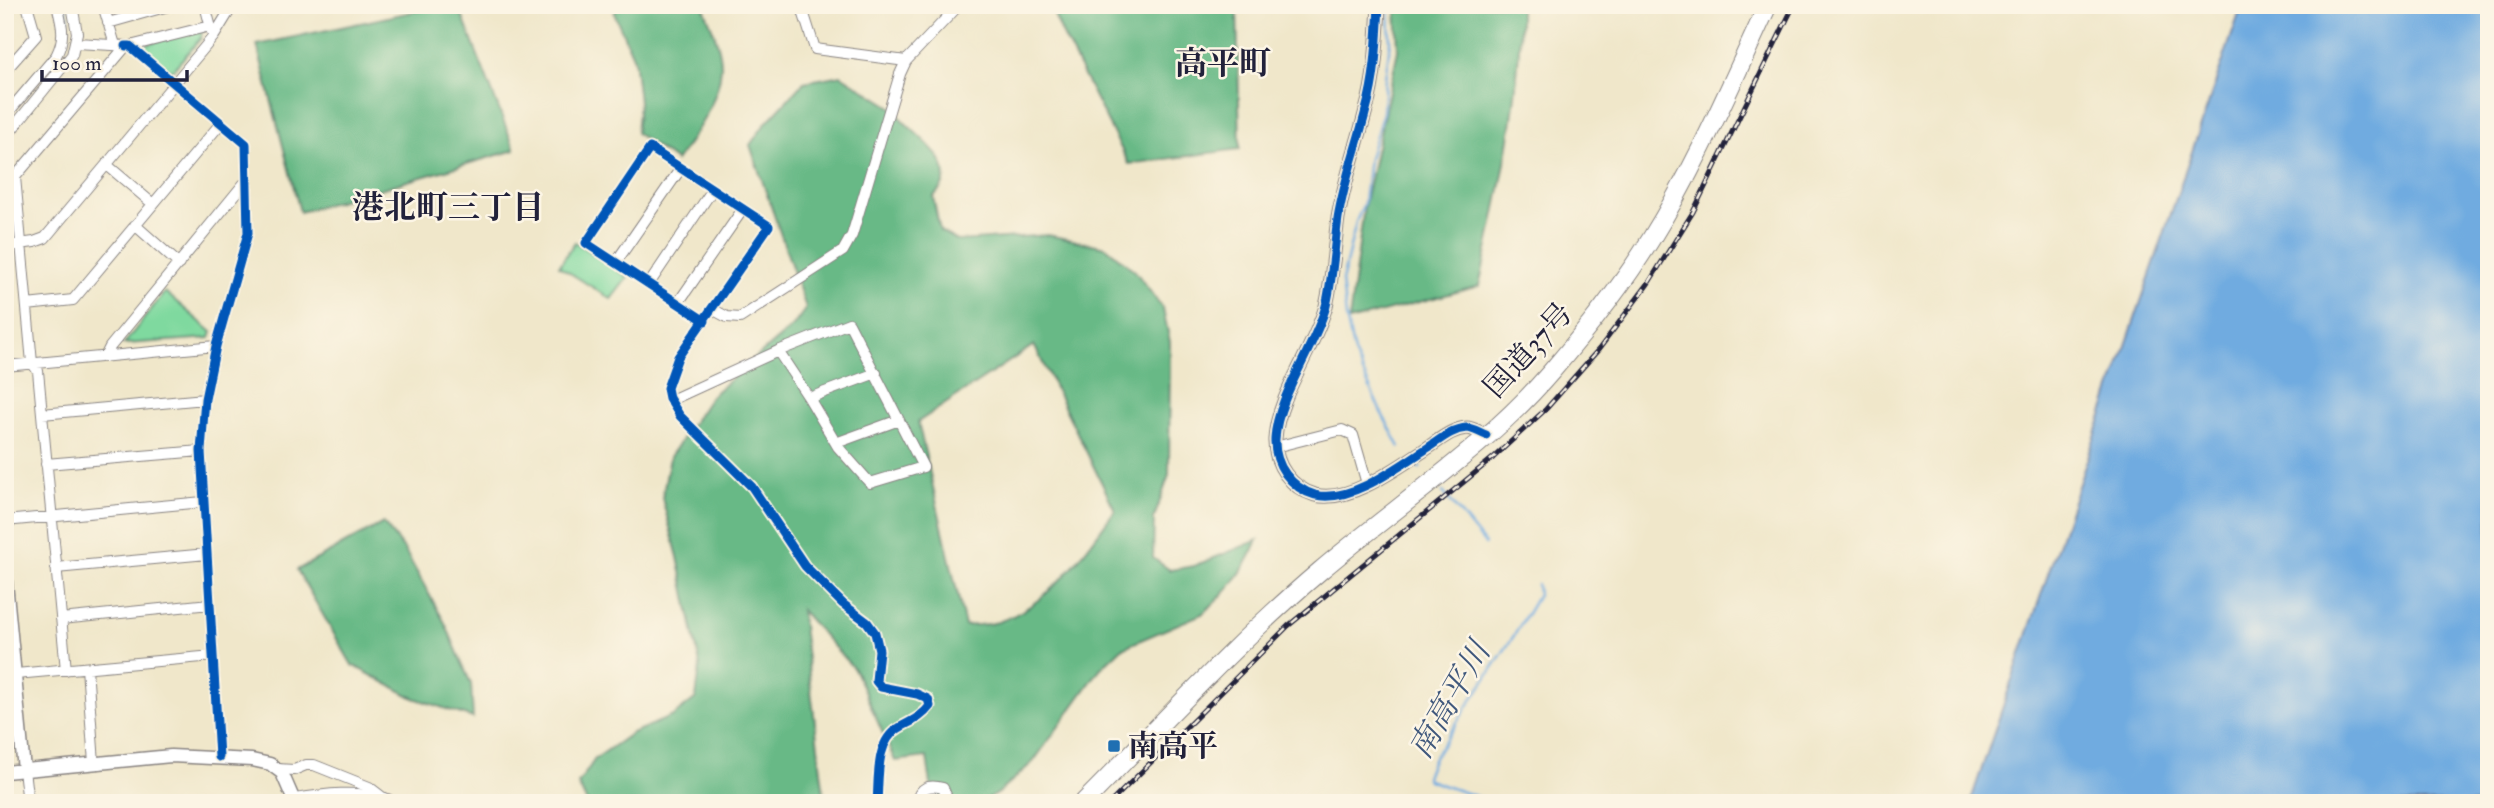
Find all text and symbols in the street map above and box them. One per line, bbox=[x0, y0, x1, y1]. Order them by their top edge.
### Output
scale bar bbox=[42, 38, 187, 82]
district label: 高平町 bbox=[1175, 44, 1271, 84]
text: 100 m bbox=[52, 50, 102, 77]
district label: 港北町三丁目 bbox=[352, 188, 544, 228]
street label: 国道37号 bbox=[1476, 295, 1581, 406]
water label: 南高平川 bbox=[1401, 632, 1501, 766]
place label: 南高平 bbox=[1128, 728, 1218, 765]
marker: 南高平 bbox=[1106, 738, 1122, 754]

